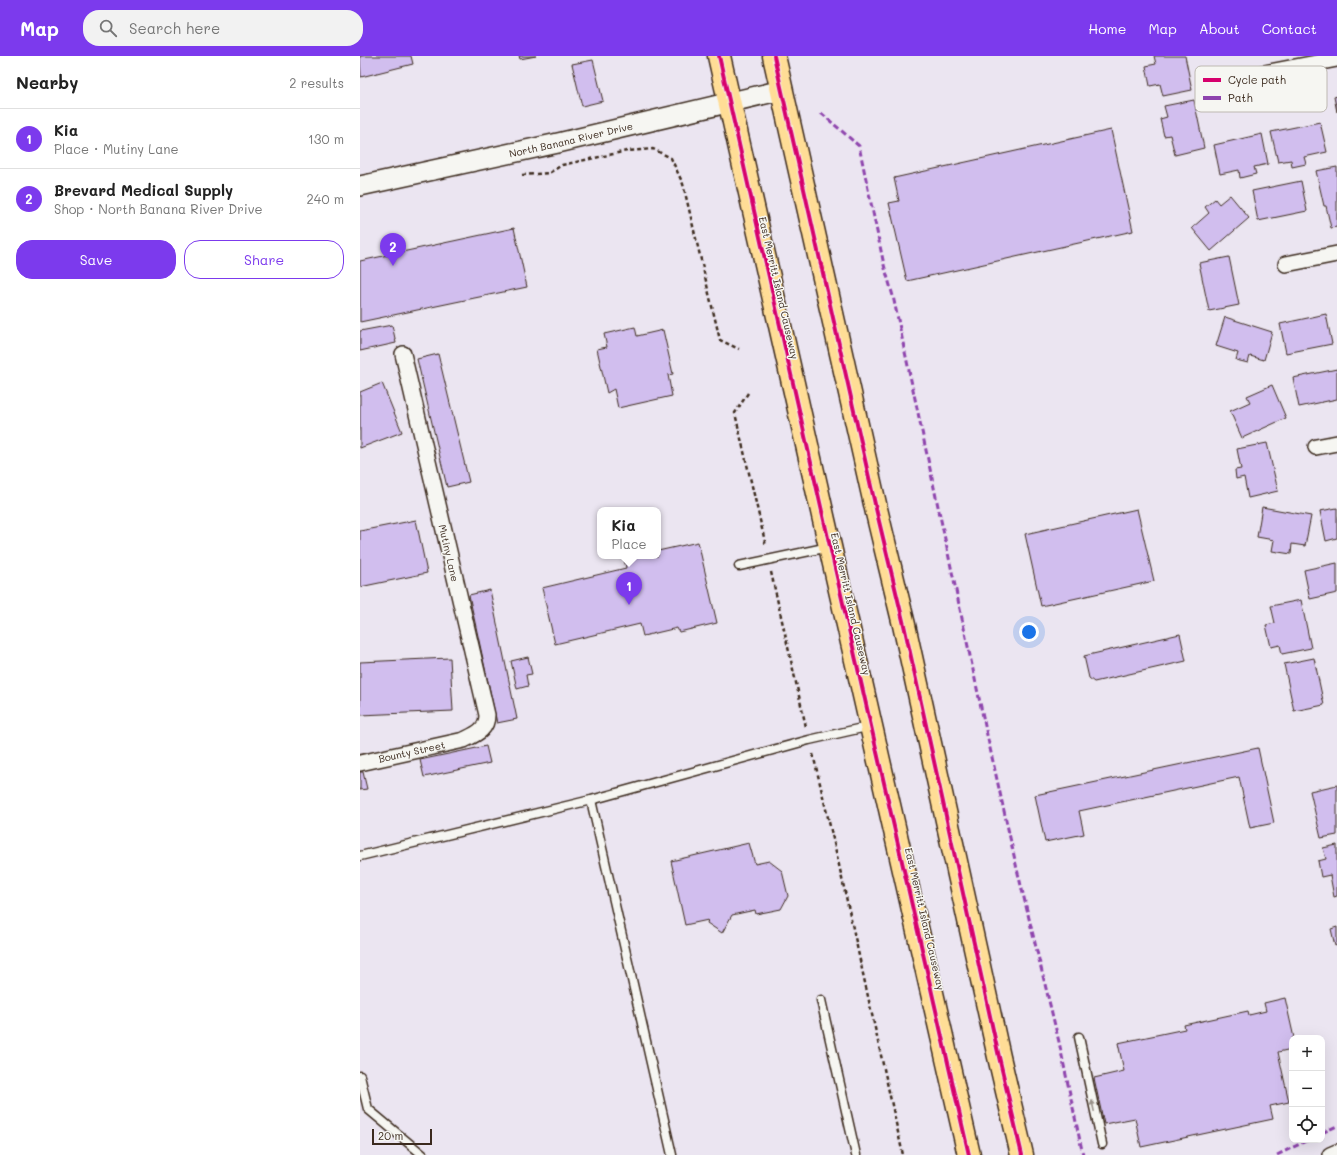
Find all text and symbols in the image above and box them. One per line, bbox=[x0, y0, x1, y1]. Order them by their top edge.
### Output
search box bbox=[83, 10, 363, 46]
text: Map bbox=[20, 16, 59, 41]
icon: search bbox=[97, 17, 119, 39]
text: Search here bbox=[129, 18, 220, 38]
text: Home bbox=[1088, 19, 1126, 38]
text: Map bbox=[1148, 19, 1177, 38]
text: About bbox=[1199, 19, 1240, 38]
text: Contact bbox=[1262, 19, 1317, 38]
legend bbox=[1195, 66, 1327, 112]
text: Nearby bbox=[16, 71, 78, 93]
text: Cycle path bbox=[1228, 72, 1286, 87]
text: 2 results bbox=[289, 74, 344, 91]
text: Path bbox=[1228, 90, 1253, 105]
street label: North Banana River Drive bbox=[508, 119, 634, 160]
text: Kia bbox=[54, 120, 78, 140]
text: 1 bbox=[26, 130, 32, 147]
text: 130 m bbox=[308, 130, 344, 147]
text: Place · Mutiny Lane bbox=[54, 140, 179, 157]
text: Brevard Medical Supply bbox=[54, 180, 233, 200]
text: 2 bbox=[25, 190, 33, 207]
text: 240 m bbox=[307, 190, 344, 207]
text: Shop · North Banana River Drive bbox=[54, 200, 263, 217]
street label: East Merritt Island Causeway bbox=[756, 215, 802, 361]
pin: 2 bbox=[380, 233, 406, 266]
button: Save bbox=[16, 240, 176, 279]
button: Share bbox=[184, 240, 344, 279]
popup bbox=[597, 507, 661, 559]
text: Kia bbox=[612, 515, 636, 535]
street label: Mutiny Lane bbox=[436, 523, 462, 583]
street label: East Merritt Island Causeway bbox=[828, 531, 874, 677]
text: Place bbox=[612, 535, 647, 552]
pin: 1 bbox=[616, 572, 642, 605]
your location bbox=[1019, 622, 1039, 642]
street label: Bounty Street bbox=[377, 737, 446, 766]
street label: East Merritt Island Causeway bbox=[902, 846, 948, 992]
map controls bbox=[1289, 1035, 1325, 1143]
button: + bbox=[1289, 1035, 1325, 1071]
button: − bbox=[1289, 1071, 1325, 1107]
one-way arrow bbox=[1090, 1100, 1096, 1112]
button: locate bbox=[1289, 1107, 1325, 1143]
scale bar bbox=[372, 1127, 432, 1146]
text: 20 m bbox=[378, 1128, 403, 1143]

